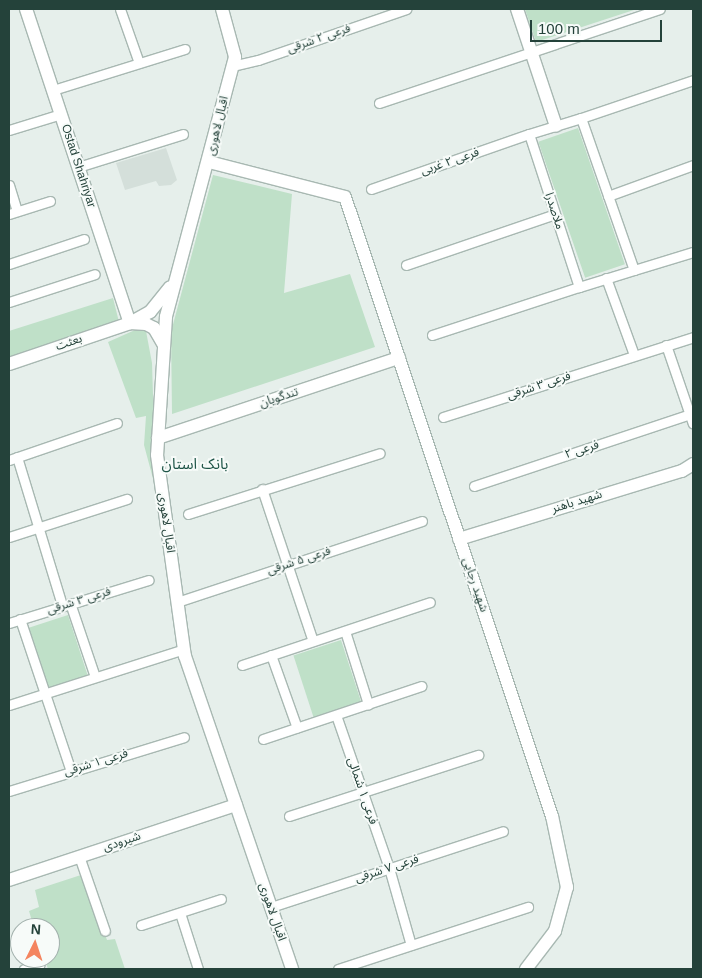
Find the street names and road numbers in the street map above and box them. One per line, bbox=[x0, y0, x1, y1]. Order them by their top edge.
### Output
street label: فرعی ۲ شرقی bbox=[285, 21, 353, 57]
street label: اقبال لاهوری bbox=[204, 95, 232, 157]
street label: Ostad Shahriyar bbox=[58, 123, 98, 209]
street label: فرعی ۲ غربی bbox=[419, 145, 481, 179]
street label: ملاصدرا bbox=[541, 191, 567, 231]
street label: بعثت bbox=[54, 332, 84, 354]
street label: فرعی ۳ شرقی bbox=[505, 369, 573, 403]
street label: تندگویان bbox=[258, 385, 300, 411]
street label: فرعی ۲ bbox=[563, 438, 601, 462]
street label: شهید باهنر bbox=[550, 487, 604, 517]
street label: اقبال لاهوری bbox=[155, 492, 177, 554]
street label: فرعی ۵ شرقی bbox=[265, 544, 333, 578]
street label: شهید رجایی bbox=[459, 556, 491, 614]
street label: فرعی ۳ شرقی bbox=[45, 584, 113, 618]
street label: فرعی ۱ شرقی bbox=[62, 746, 130, 780]
street label: فرعی ۱ شمالی bbox=[344, 756, 380, 826]
street label: شیرودی bbox=[101, 829, 143, 855]
street label: فرعی ۷ شرقی bbox=[353, 852, 421, 886]
street label: اقبال لاهوری bbox=[255, 881, 289, 943]

